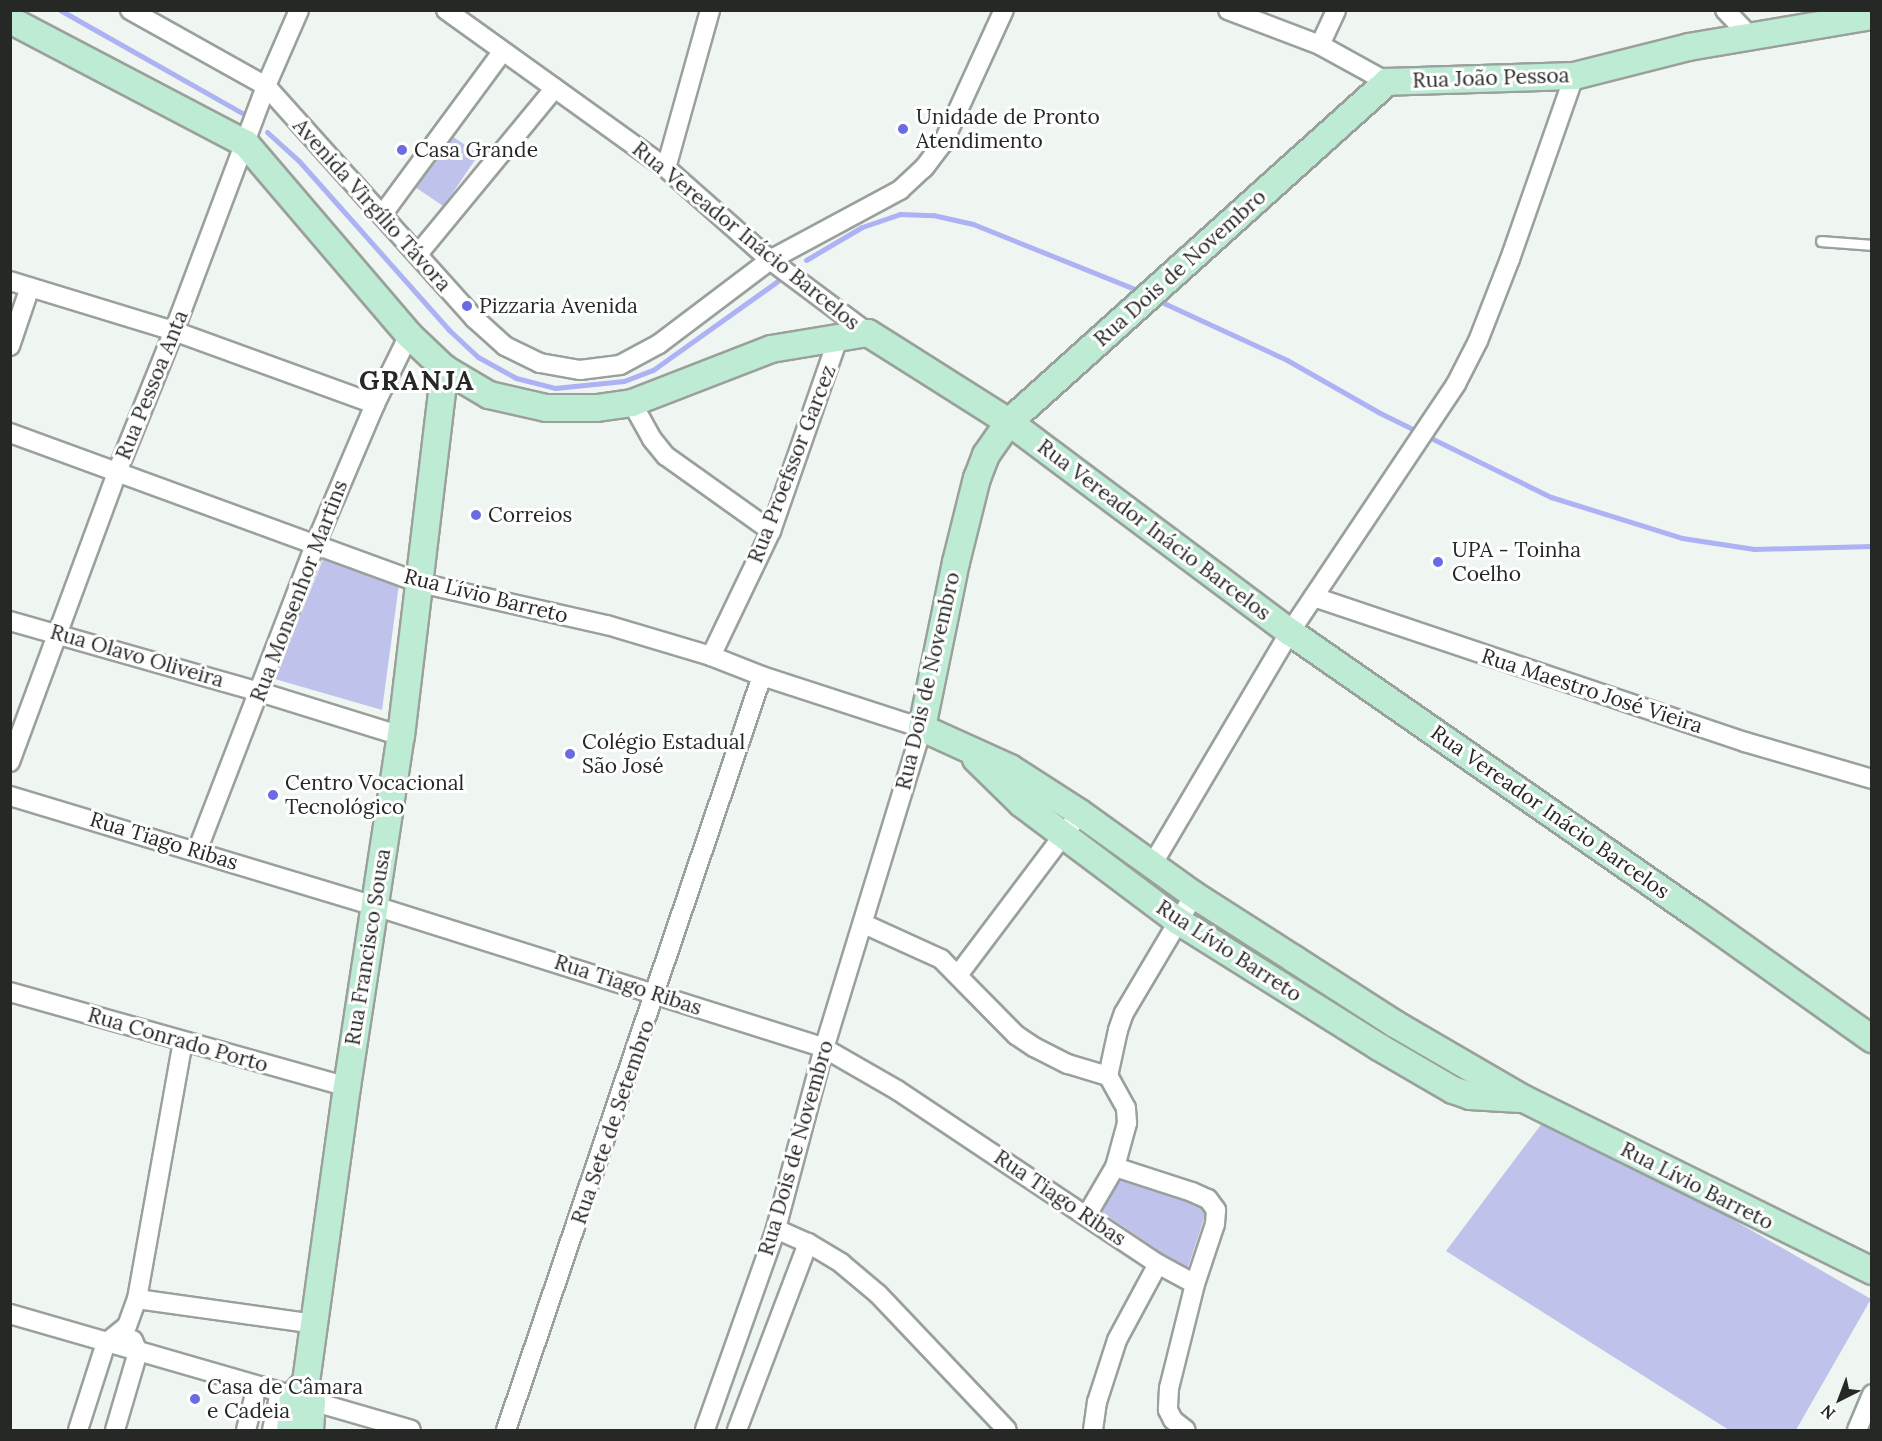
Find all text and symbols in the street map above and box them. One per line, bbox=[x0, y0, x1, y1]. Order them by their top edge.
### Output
street label: Rua João Pessoa bbox=[1412, 63, 1570, 93]
place label: Unidade de Pronto Atendimento bbox=[916, 104, 1100, 154]
street label: Avenida Virgílio Távora bbox=[288, 113, 456, 297]
marker: Unidade de Pronto Atendimento bbox=[894, 120, 912, 138]
street label: Rua Vereador Inácio Barcelos bbox=[627, 136, 865, 336]
place label: Casa Grande bbox=[414, 137, 538, 163]
marker: Casa Grande bbox=[395, 143, 409, 157]
street label: Rua Dois de Novembro bbox=[1089, 184, 1271, 352]
place label: Pizzaria Avenida bbox=[479, 293, 638, 319]
marker: Pizzaria Avenida bbox=[460, 299, 474, 313]
street label: Rua Pessoa Anta bbox=[111, 307, 193, 463]
street label: Rua Proefssor Garcez bbox=[743, 362, 841, 566]
district label: GRANJA bbox=[359, 365, 475, 397]
street label: Rua Vereador Inácio Barcelos bbox=[1032, 434, 1276, 626]
street label: Rua Monsenhor Martins bbox=[245, 477, 353, 705]
place label: Correios bbox=[488, 502, 572, 528]
marker: Correios bbox=[469, 508, 483, 522]
place label: UPA - Toinha Coelho bbox=[1452, 537, 1581, 587]
marker: UPA - Toinha Coelho bbox=[1429, 553, 1447, 571]
street label: Rua Lívio Barreto bbox=[401, 563, 571, 629]
street label: Rua Dois de Novembro bbox=[891, 570, 965, 792]
street label: Rua Olavo Oliveira bbox=[47, 619, 227, 693]
street label: Rua Maestro José Vieira bbox=[1478, 643, 1706, 739]
street label: Rua Vereador Inácio Barcelos bbox=[1426, 720, 1674, 904]
place label: Colégio Estadual São José bbox=[582, 729, 745, 779]
marker: Colégio Estadual São José bbox=[563, 747, 577, 761]
place label: Centro Vocacional Tecnológico bbox=[285, 770, 464, 820]
marker: Centro Vocacional Tecnológico bbox=[266, 788, 280, 802]
street label: Rua Tiago Ribas bbox=[87, 807, 241, 875]
street label: Rua Francisco Sousa bbox=[340, 847, 396, 1047]
street label: Rua Lívio Barreto bbox=[1152, 895, 1306, 1007]
street label: Rua Tiago Ribas bbox=[551, 949, 705, 1021]
street label: Rua Conrado Porto bbox=[85, 1002, 271, 1078]
street label: Rua Sete de Setembro bbox=[566, 1016, 660, 1228]
street label: Rua Dois de Novembro bbox=[753, 1037, 839, 1259]
street label: Rua Lívio Barreto bbox=[1616, 1137, 1778, 1235]
street label: Rua Tiago Ribas bbox=[989, 1145, 1131, 1251]
north arrow bbox=[1810, 1369, 1870, 1429]
place label: Casa de Câmara e Cadeia bbox=[207, 1374, 363, 1424]
marker: Casa de Câmara e Cadeia bbox=[188, 1392, 202, 1406]
text: N bbox=[1817, 1401, 1839, 1424]

